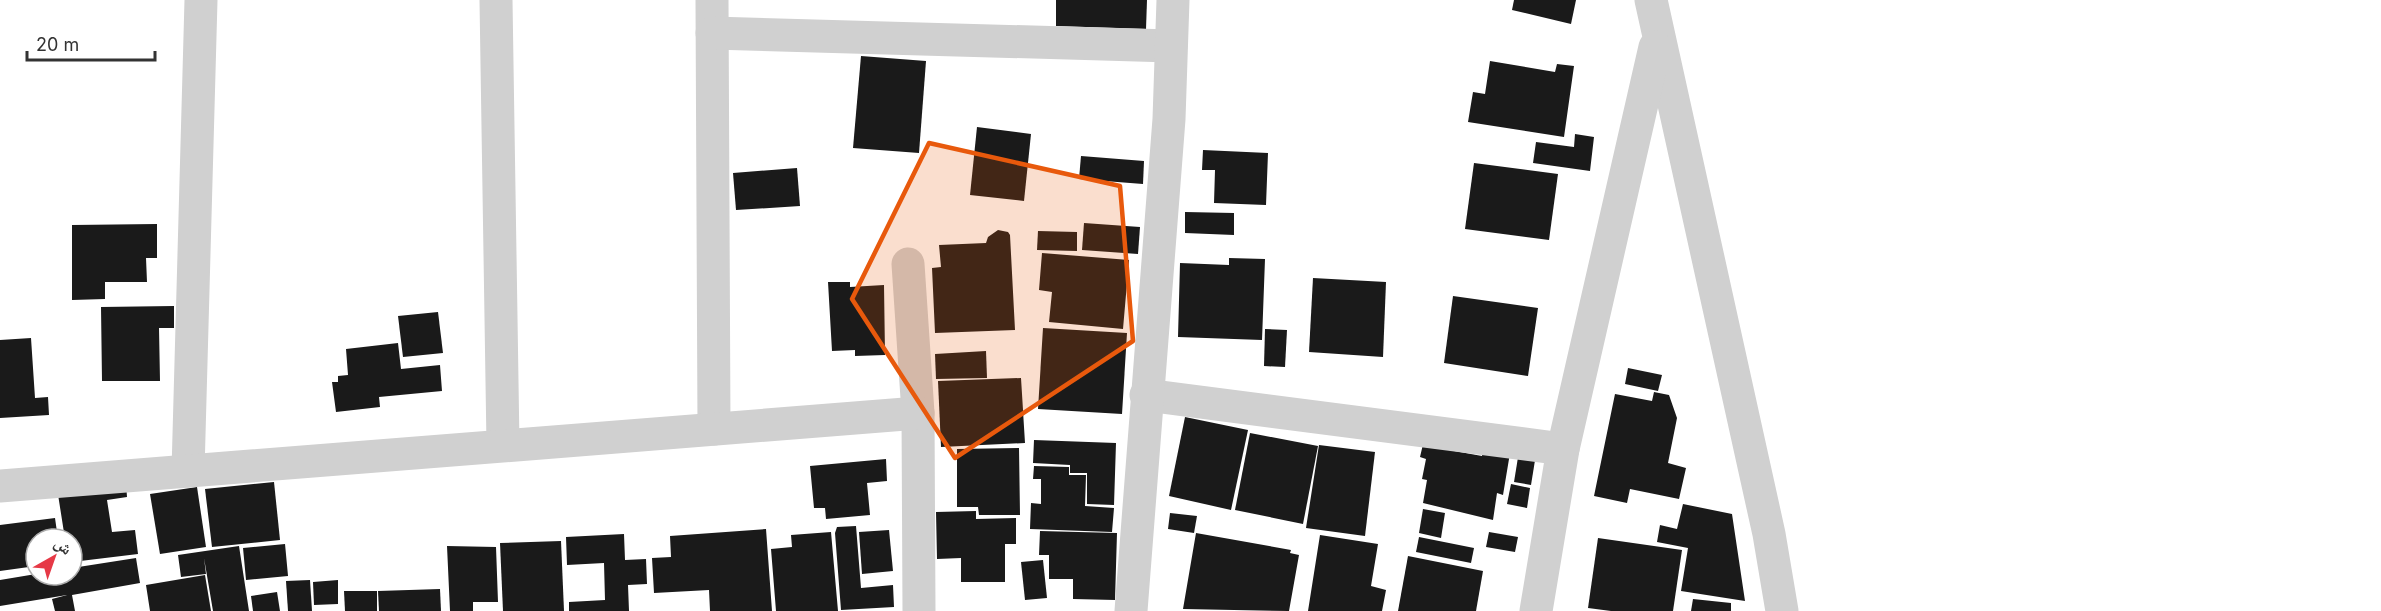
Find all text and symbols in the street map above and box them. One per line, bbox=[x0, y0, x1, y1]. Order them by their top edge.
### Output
scale bar bbox=[27, 24, 154, 62]
text: 20 m bbox=[36, 34, 79, 55]
north arrow bbox=[24, 527, 84, 587]
text: ش bbox=[51, 532, 77, 559]

